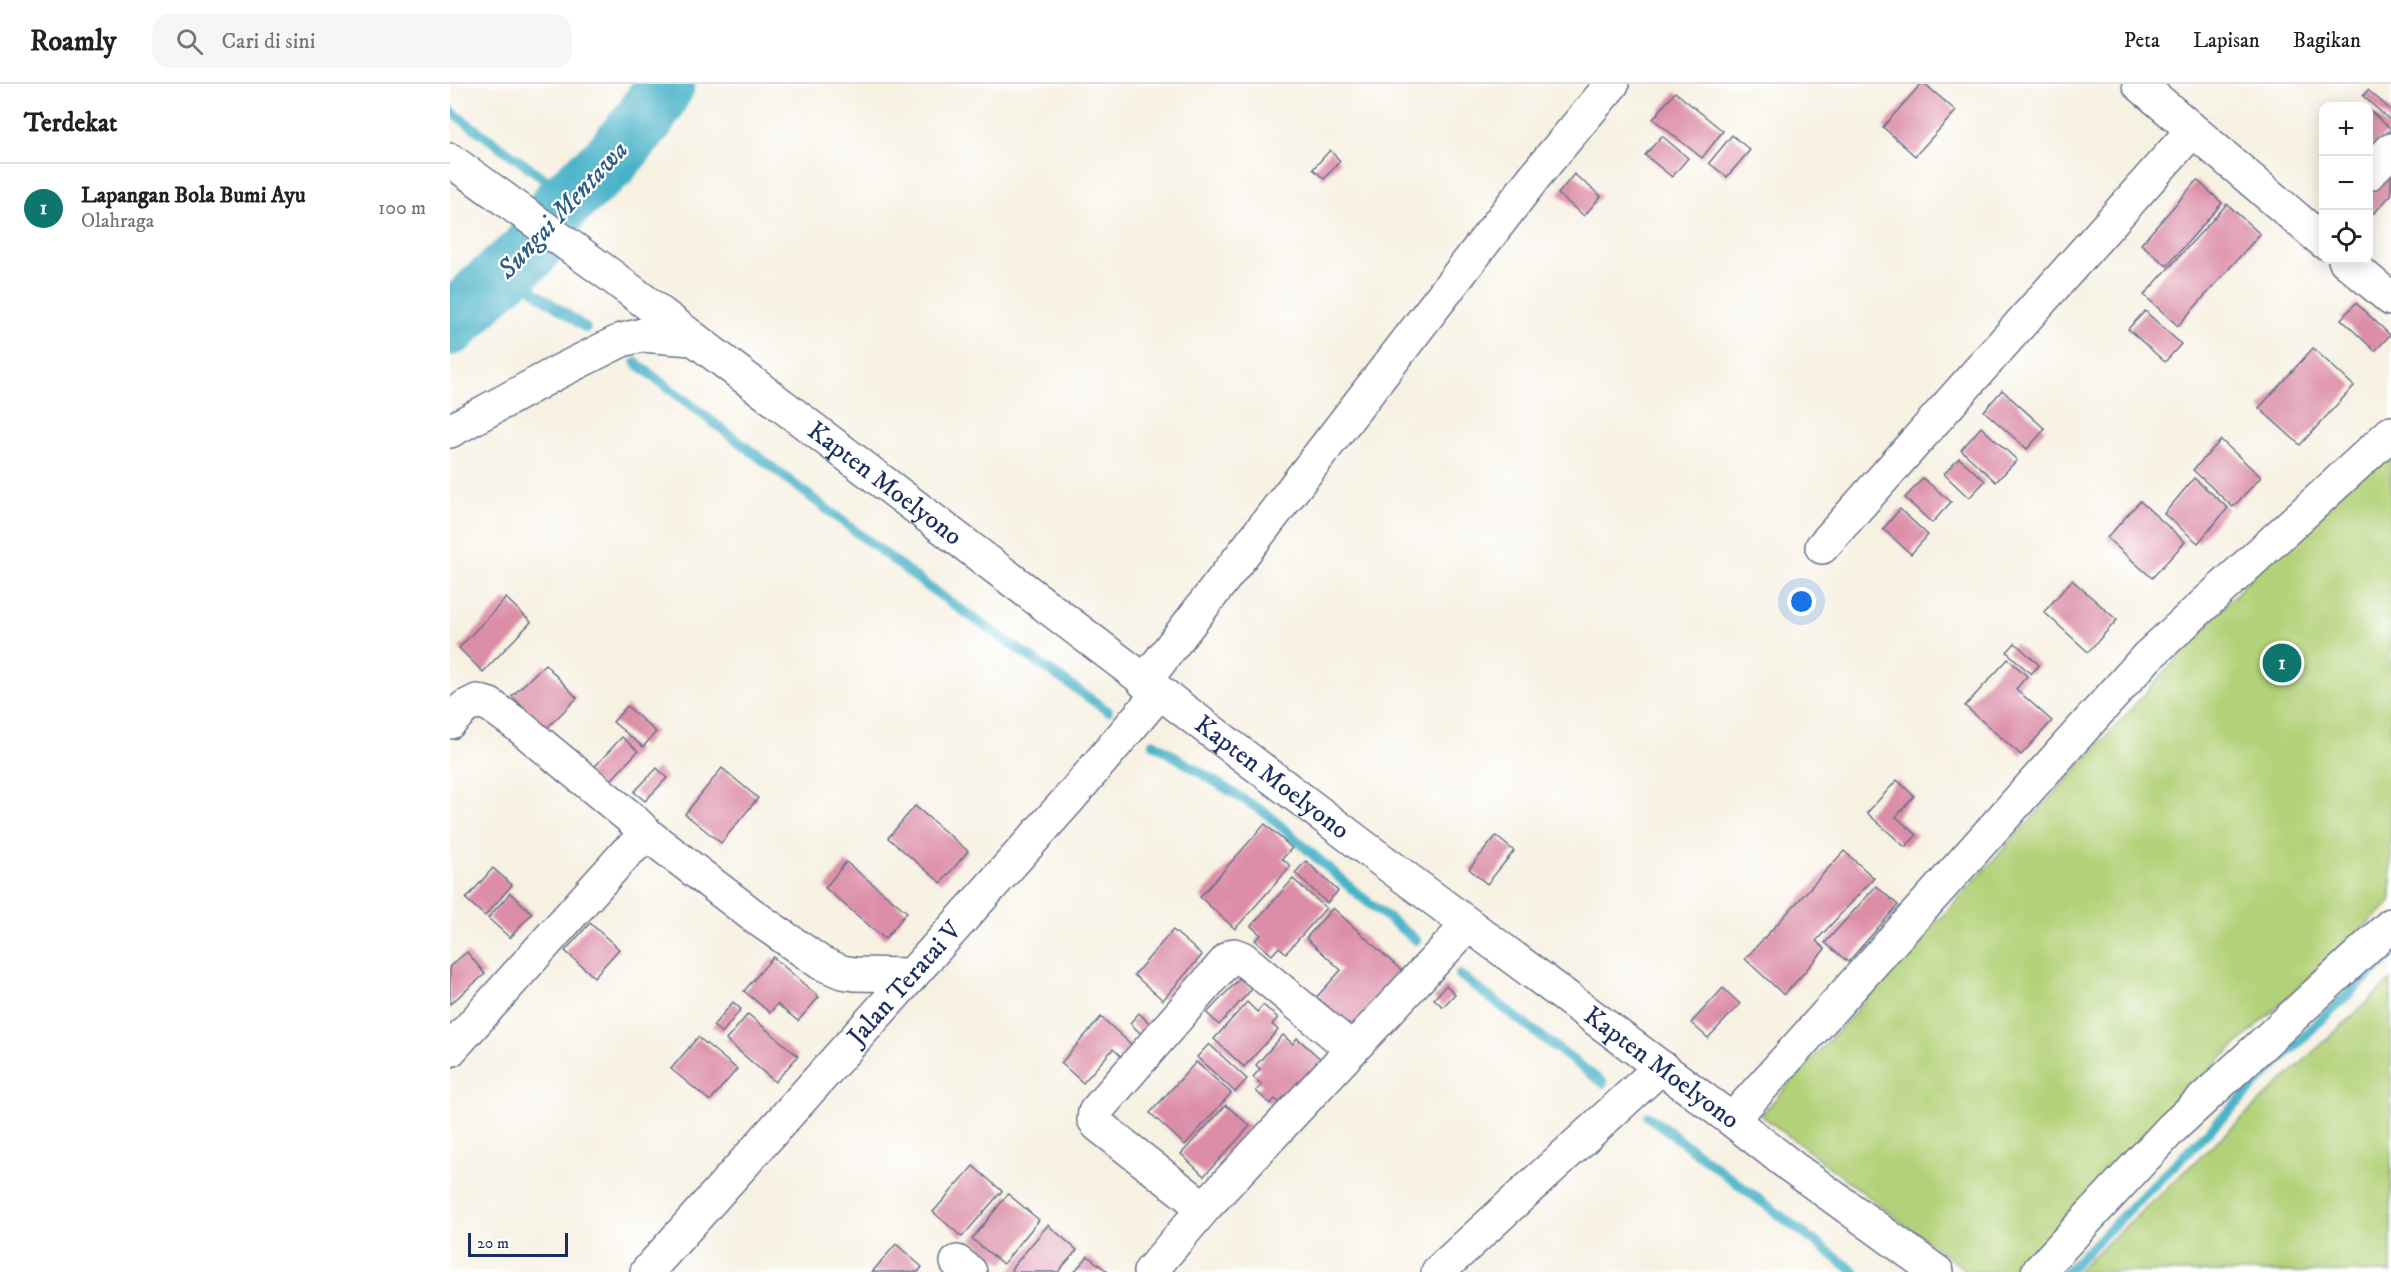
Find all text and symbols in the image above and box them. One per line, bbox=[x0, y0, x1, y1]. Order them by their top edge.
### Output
search box bbox=[152, 14, 572, 68]
text: Roamly bbox=[30, 24, 116, 59]
icon: search bbox=[173, 25, 206, 58]
text: Cari di sini bbox=[221, 28, 316, 55]
text: Peta bbox=[2124, 28, 2160, 54]
text: Lapisan bbox=[2193, 28, 2260, 54]
text: Bagikan bbox=[2293, 28, 2361, 54]
map controls bbox=[2319, 102, 2373, 264]
button: + bbox=[2319, 102, 2373, 156]
text: Terdekat bbox=[24, 107, 117, 140]
water label: Sungai Mentawa bbox=[490, 134, 636, 287]
button: − bbox=[2319, 156, 2373, 210]
text: Lapangan Bola Bumi Ayu bbox=[81, 182, 306, 209]
text: 1 bbox=[40, 196, 47, 221]
text: 100 m bbox=[378, 196, 426, 221]
text: Olahraga bbox=[81, 209, 154, 234]
button: locate bbox=[2319, 210, 2373, 264]
street label: Kapten Moelyono bbox=[801, 414, 969, 553]
your location bbox=[1787, 587, 1816, 616]
pin: 1 bbox=[2262, 640, 2302, 686]
street label: Kapten Moelyono bbox=[1188, 708, 1356, 847]
street label: Jalan Teratai V bbox=[839, 914, 969, 1054]
street label: Kapten Moelyono bbox=[1577, 999, 1746, 1136]
scale bar bbox=[468, 1230, 568, 1258]
text: 20 m bbox=[477, 1233, 509, 1253]

